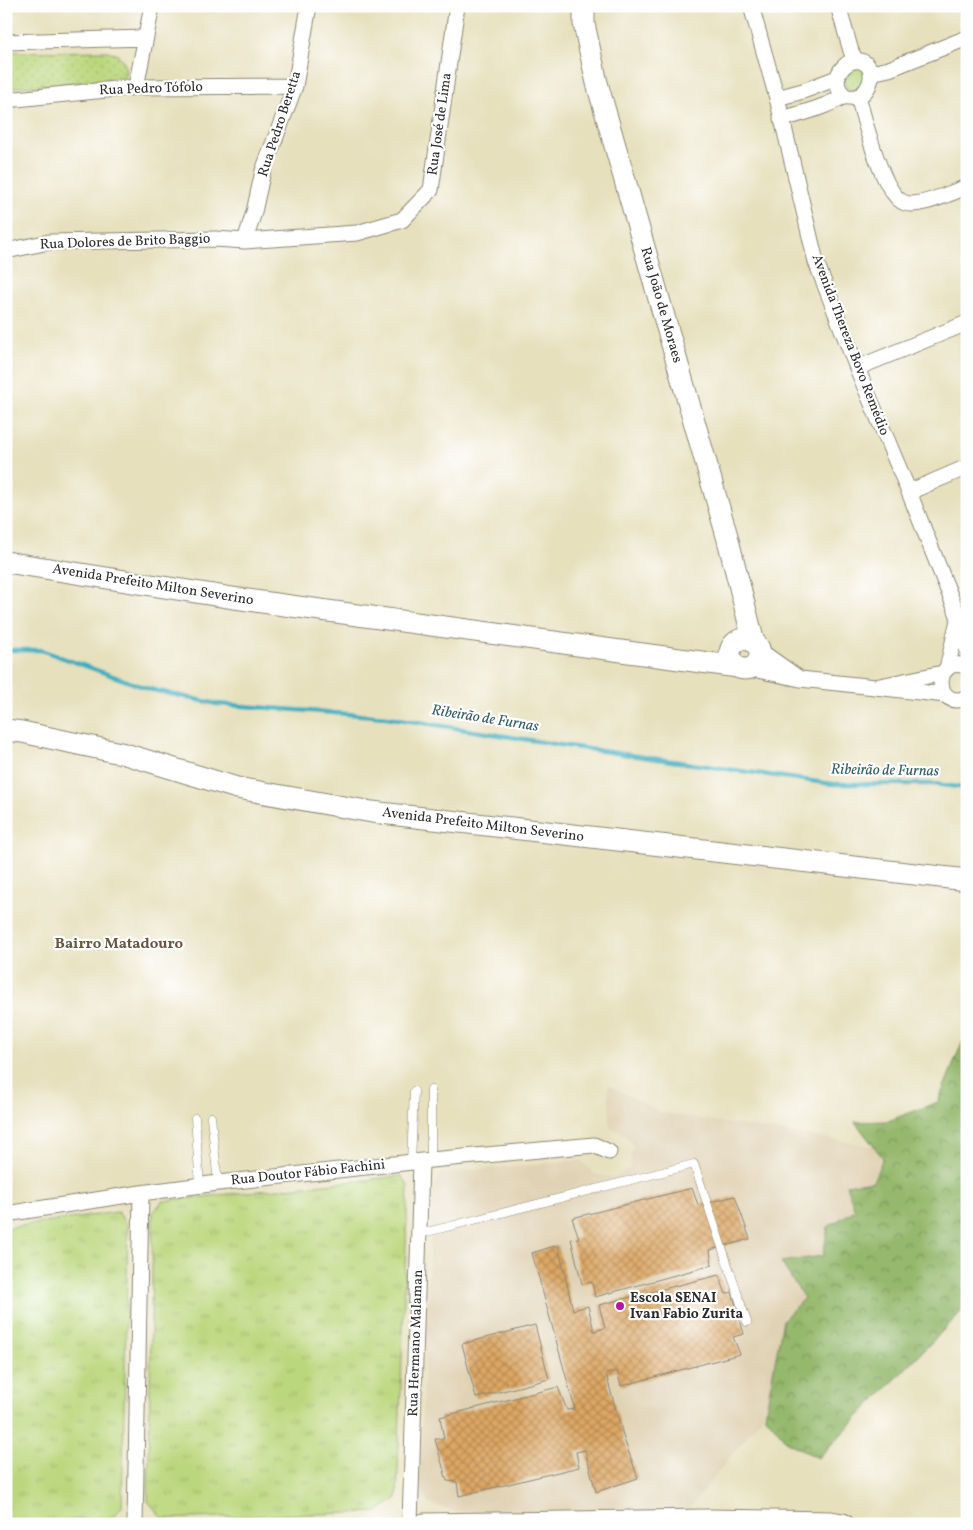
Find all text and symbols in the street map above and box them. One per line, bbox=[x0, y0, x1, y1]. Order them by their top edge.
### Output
street label: Rua Pedro Beretta bbox=[254, 69, 306, 179]
street label: Rua José de Lima bbox=[423, 71, 457, 177]
street label: Rua Pedro Tófolo bbox=[99, 78, 203, 100]
street label: Rua Dolores de Brito Baggio bbox=[39, 230, 211, 254]
street label: Rua João de Moraes bbox=[635, 245, 687, 365]
street label: Avenida Thereza Bovo Remédio bbox=[807, 252, 893, 438]
street label: Avenida Prefeito Milton Severino bbox=[51, 560, 255, 610]
water label: Ribeirão de Furnas bbox=[430, 700, 541, 738]
water label: Ribeirão de Furnas bbox=[831, 760, 940, 782]
street label: Avenida Prefeito Milton Severino bbox=[381, 803, 585, 847]
district label: Bairro Matadouro bbox=[55, 934, 184, 955]
street label: Rua Doutor Fábio Fachini bbox=[230, 1155, 386, 1191]
street label: Rua Hermano Malaman bbox=[404, 1269, 428, 1417]
place label: Escola SENAI Ivan Fabio Zurita bbox=[630, 1289, 744, 1324]
marker: Escola SENAI Ivan Fabio Zurita bbox=[614, 1300, 626, 1312]

